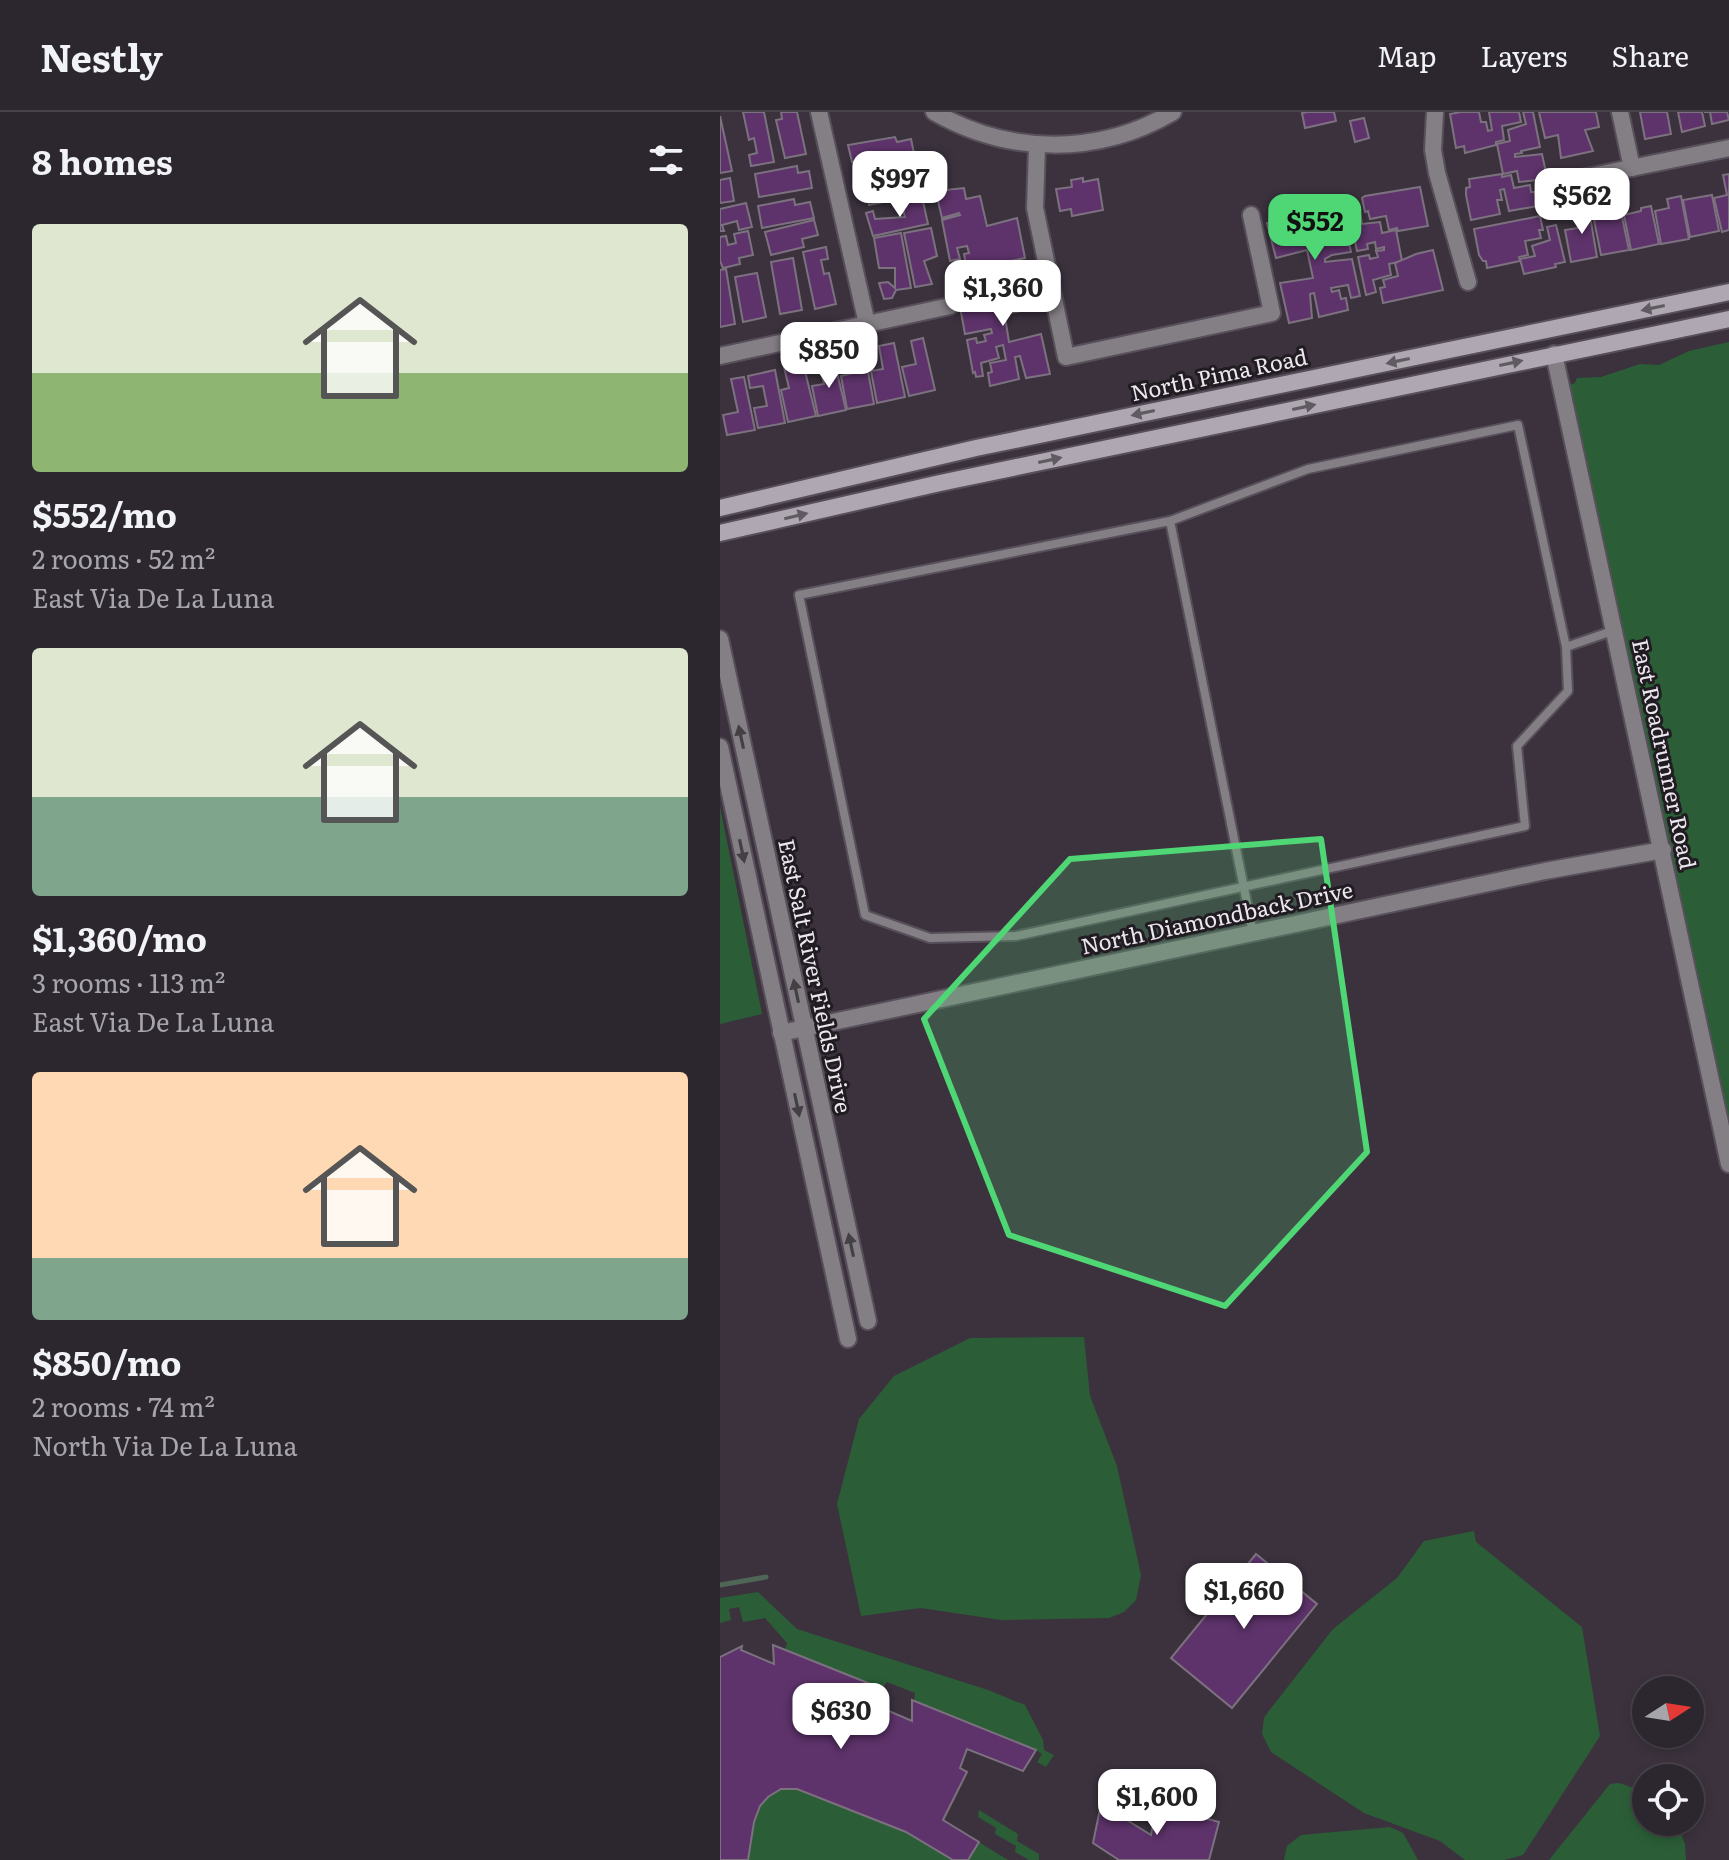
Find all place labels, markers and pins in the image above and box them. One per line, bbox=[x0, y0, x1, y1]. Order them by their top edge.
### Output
pin: $997 bbox=[853, 151, 947, 219]
pin: $562 bbox=[1535, 168, 1629, 236]
pin: $552 bbox=[1268, 194, 1362, 262]
pin: $1,360 bbox=[938, 260, 1068, 328]
pin: $850 bbox=[782, 322, 876, 390]
pin: $1,660 bbox=[1179, 1563, 1309, 1631]
pin: $630 bbox=[794, 1683, 888, 1751]
pin: $1,600 bbox=[1092, 1769, 1222, 1837]

